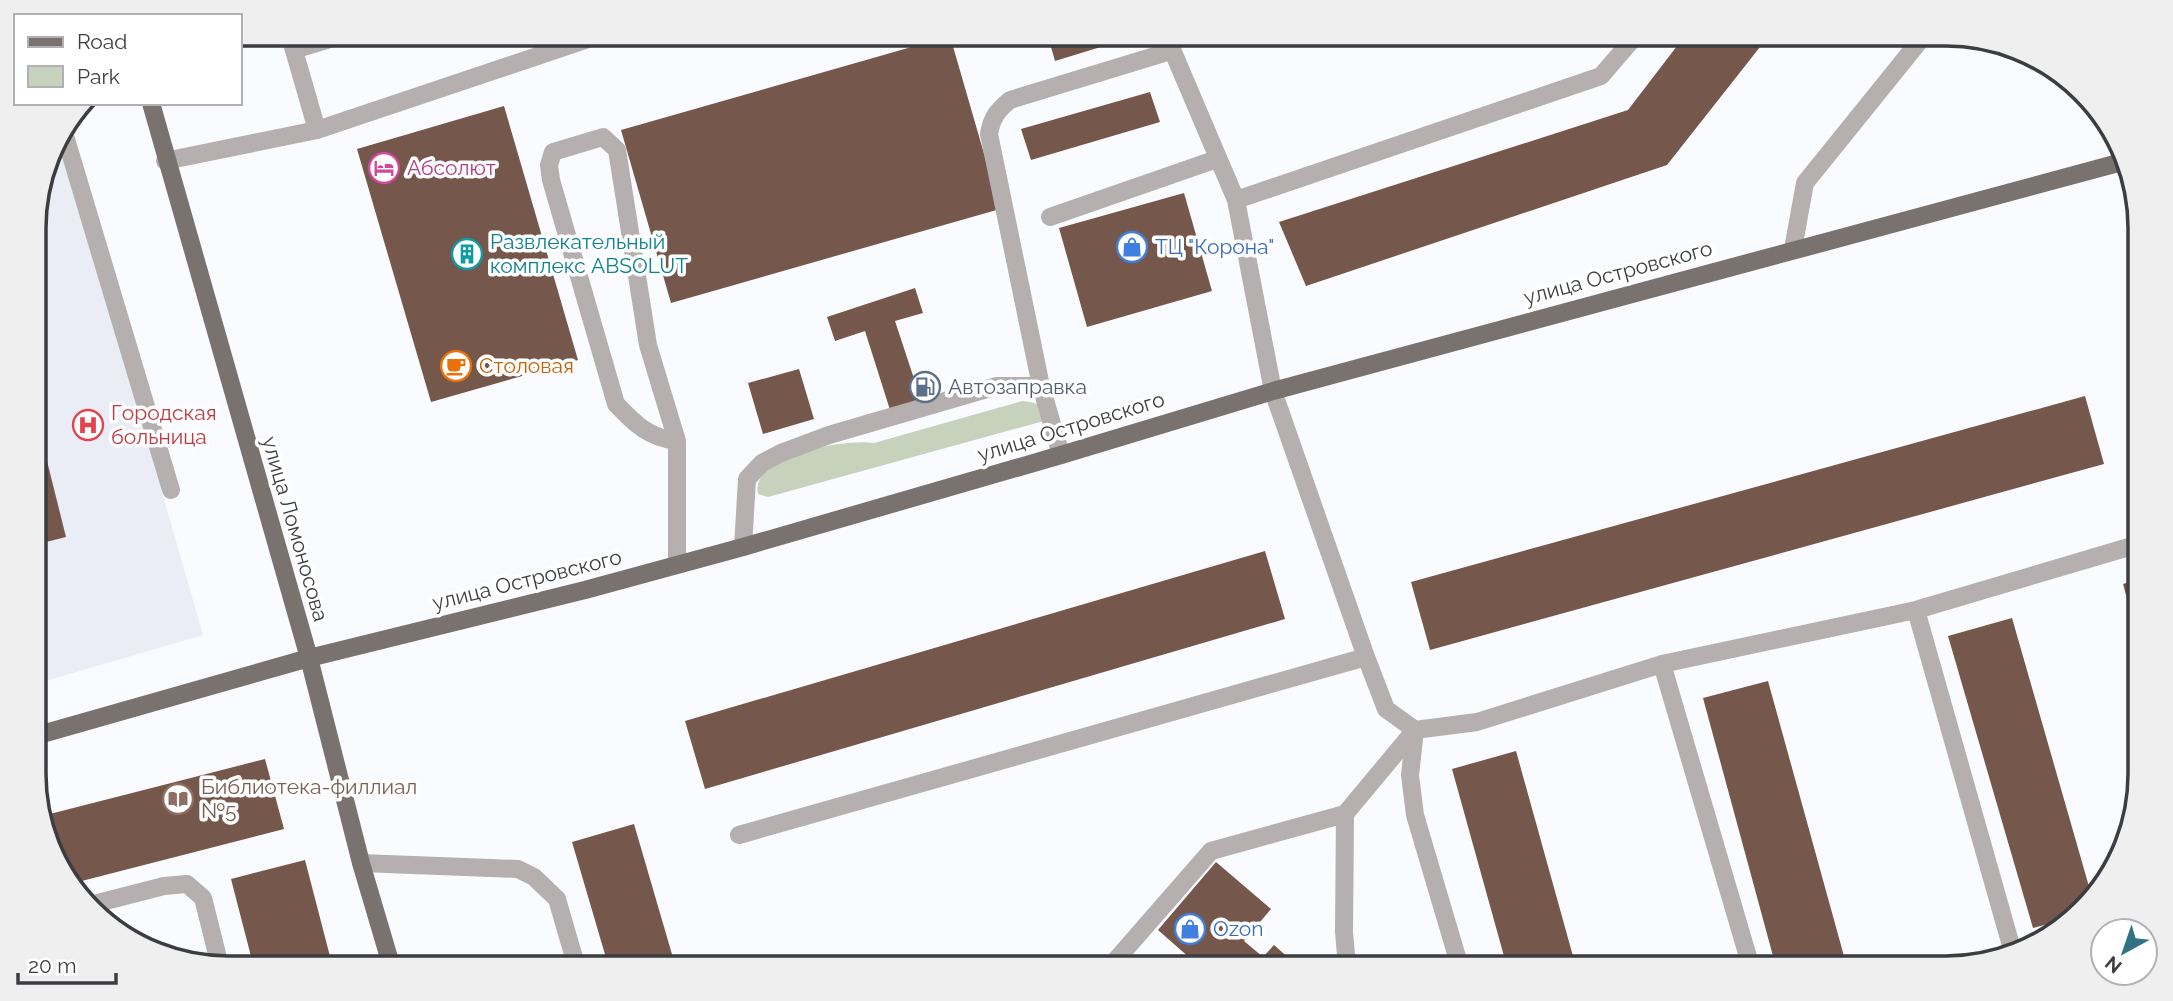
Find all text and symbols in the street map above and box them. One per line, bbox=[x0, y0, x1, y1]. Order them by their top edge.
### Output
legend bbox=[14, 14, 242, 105]
text: Road bbox=[77, 29, 127, 54]
text: Park bbox=[77, 64, 120, 89]
hotel icon: Абсолют bbox=[367, 151, 401, 185]
place label: Абсолют bbox=[407, 155, 496, 180]
place label: Развлекательный комплекс ABSOLUT bbox=[490, 229, 688, 278]
shop icon: ТЦ "Корона" bbox=[1115, 230, 1149, 264]
place label: ТЦ "Корона" bbox=[1155, 234, 1274, 259]
street label: улица Островского bbox=[1521, 235, 1715, 310]
building icon: Развлекательный комплекс ABSOLUT bbox=[450, 237, 484, 271]
cafe icon: Столовая bbox=[439, 349, 473, 383]
place label: Столовая bbox=[479, 353, 574, 378]
fuel station icon: Автозаправка bbox=[908, 370, 942, 404]
place label: Автозаправка bbox=[948, 374, 1087, 399]
street label: улица Островского bbox=[974, 386, 1167, 467]
place label: Городская больница bbox=[111, 400, 217, 449]
hospital icon: Городская больница bbox=[71, 408, 105, 442]
street label: улица Ломоносова bbox=[257, 434, 334, 624]
street label: улица Островского bbox=[430, 544, 624, 615]
place label: Библиотека-филлиал №5 bbox=[201, 774, 417, 823]
library icon: Библиотека-филлиал №5 bbox=[161, 782, 195, 816]
shop icon: Ozon bbox=[1173, 912, 1207, 946]
place label: Ozon bbox=[1213, 916, 1264, 941]
north arrow bbox=[2089, 917, 2159, 987]
scale bar bbox=[18, 942, 116, 986]
text: N bbox=[2100, 952, 2126, 978]
text: 20 m bbox=[28, 953, 76, 978]

